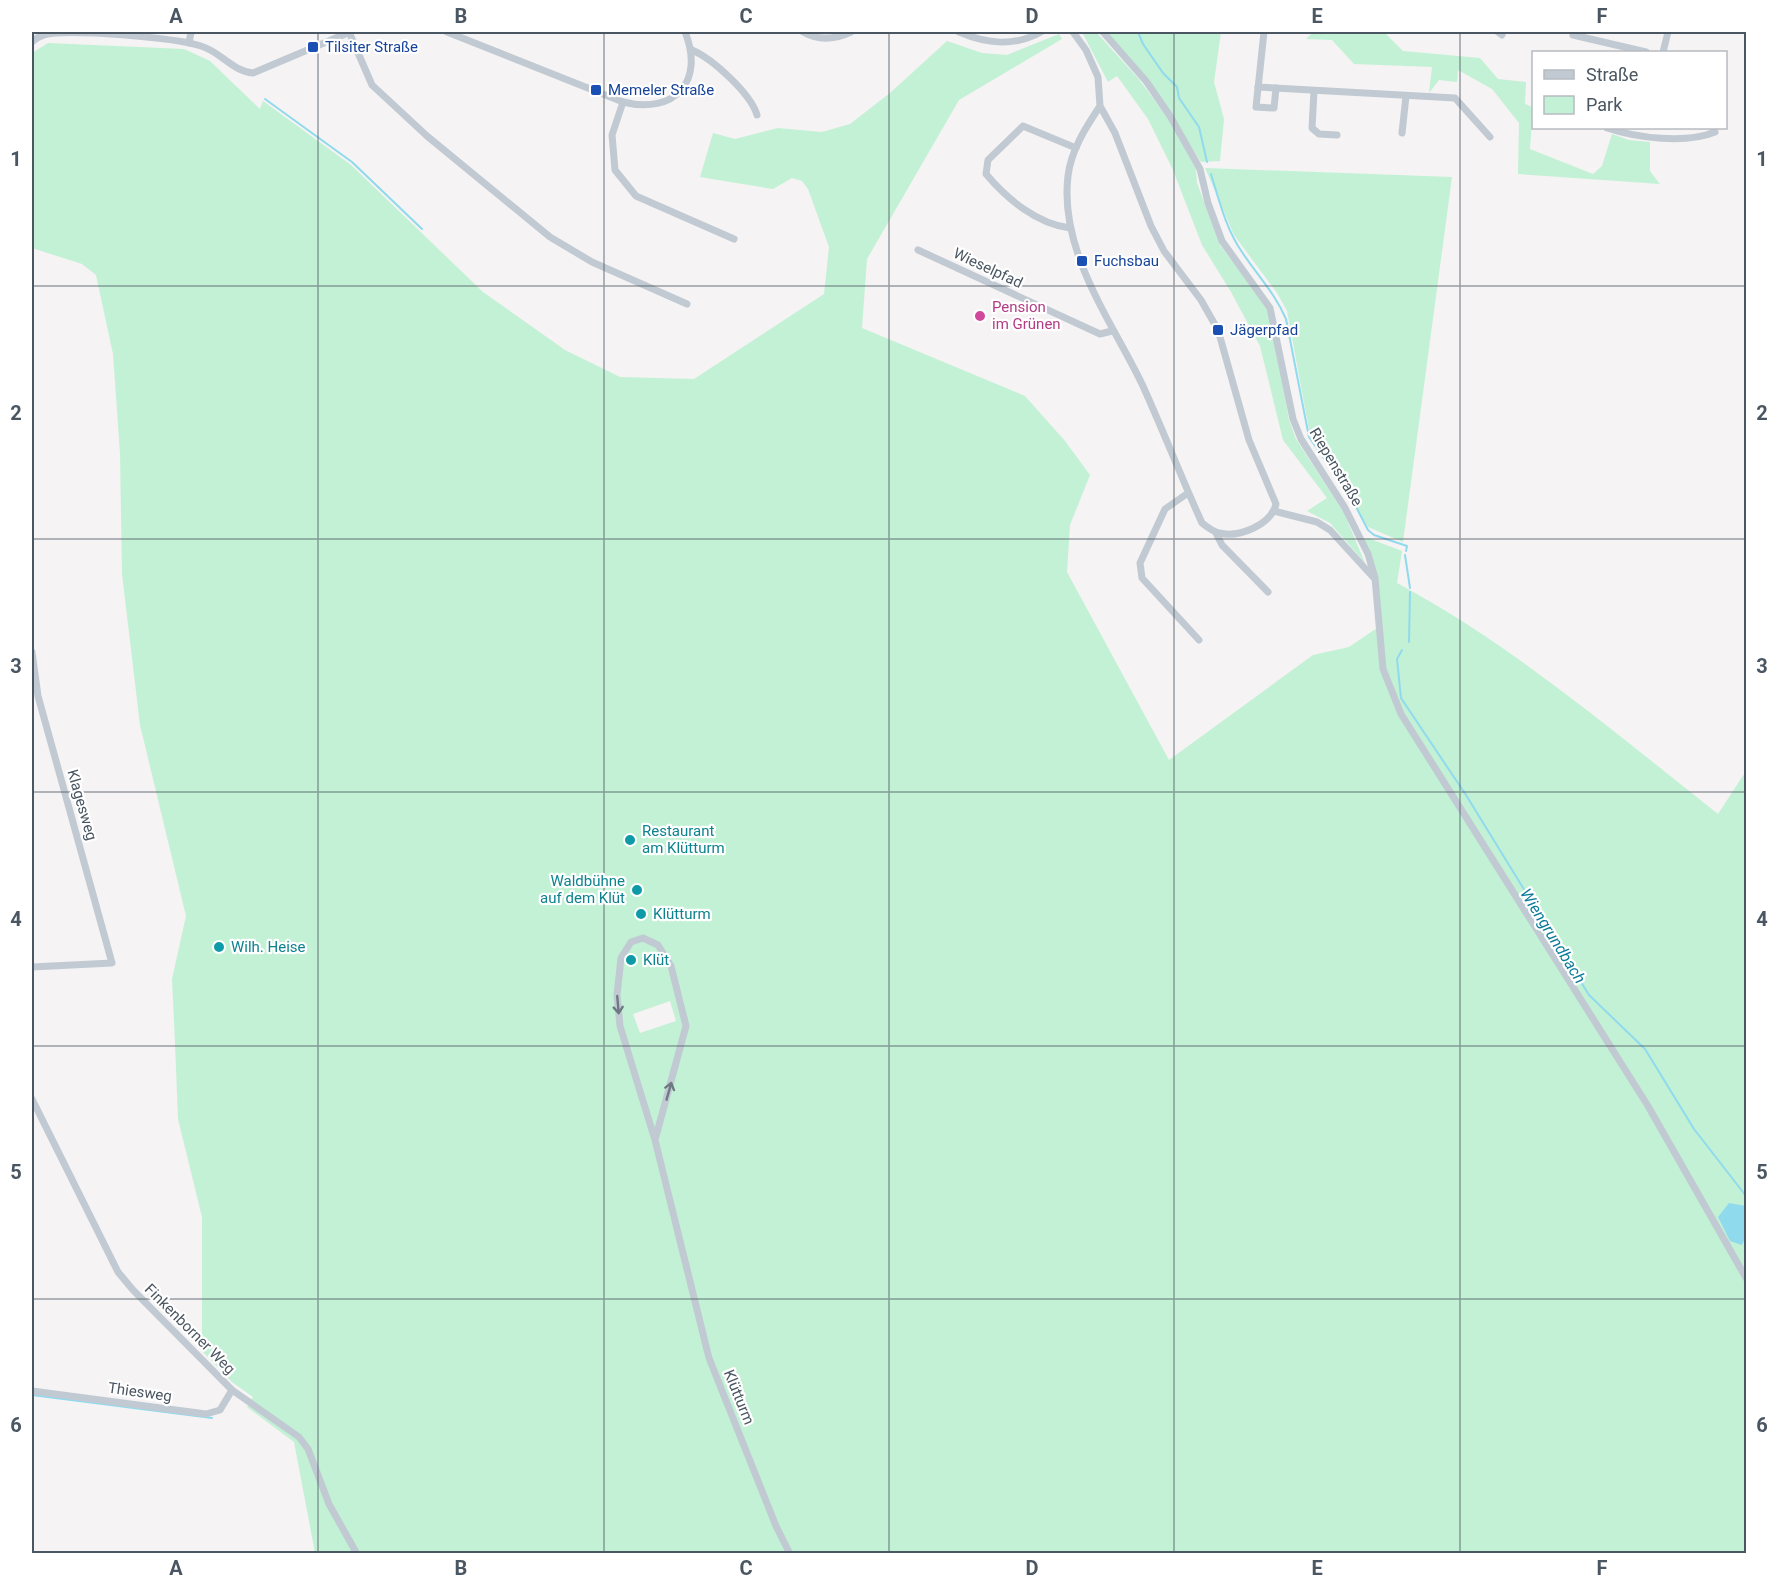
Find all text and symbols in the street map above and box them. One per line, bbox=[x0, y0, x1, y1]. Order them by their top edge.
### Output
text: A bbox=[169, 4, 183, 28]
text: B bbox=[455, 4, 467, 28]
text: C bbox=[739, 4, 753, 28]
text: D bbox=[1026, 4, 1039, 28]
text: E bbox=[1311, 4, 1323, 28]
text: F bbox=[1597, 4, 1608, 28]
place label: Tilsiter Straße bbox=[325, 38, 418, 56]
marker: Tilsiter Straße bbox=[306, 40, 320, 54]
legend bbox=[1532, 51, 1727, 129]
text: Straße bbox=[1586, 64, 1638, 85]
place label: Memeler Straße bbox=[608, 81, 714, 99]
marker: Memeler Straße bbox=[589, 83, 603, 97]
text: Park bbox=[1586, 94, 1623, 115]
text: 1 bbox=[10, 147, 22, 171]
text: 1 bbox=[1756, 147, 1768, 171]
street label: Wieselpfad bbox=[950, 244, 1026, 292]
place label: Fuchsbau bbox=[1094, 252, 1159, 270]
marker: Fuchsbau bbox=[1075, 254, 1089, 268]
place label: Pension im Grünen bbox=[992, 298, 1061, 333]
marker: Pension im Grünen bbox=[973, 309, 987, 323]
place label: Jägerpfad bbox=[1230, 321, 1298, 339]
marker: Jägerpfad bbox=[1211, 323, 1225, 337]
text: 2 bbox=[10, 401, 22, 425]
text: 2 bbox=[1756, 401, 1768, 425]
street label: Riepenstraße bbox=[1306, 425, 1366, 509]
text: 3 bbox=[10, 654, 22, 678]
text: 3 bbox=[1756, 654, 1768, 678]
street label: Klagesweg bbox=[63, 767, 101, 843]
place label: Restaurant am Klütturm bbox=[642, 822, 725, 857]
marker: Restaurant am Klütturm bbox=[623, 833, 637, 847]
place label: Waldbühne auf dem Klüt bbox=[540, 872, 625, 907]
marker: Waldbühne auf dem Klüt bbox=[630, 883, 644, 897]
water label: Wiengrundbach bbox=[1516, 885, 1590, 987]
place label: Klütturm bbox=[653, 905, 711, 923]
text: 4 bbox=[10, 907, 22, 931]
marker: Klütturm bbox=[634, 907, 648, 921]
text: 4 bbox=[1756, 907, 1768, 931]
place label: Wilh. Heise bbox=[231, 938, 306, 956]
marker: Wilh. Heise bbox=[212, 940, 226, 954]
place label: Klüt bbox=[643, 951, 669, 969]
marker: Klüt bbox=[624, 953, 638, 967]
one-way arrow bbox=[613, 995, 624, 1015]
one-way arrow bbox=[664, 1082, 675, 1101]
text: 5 bbox=[10, 1160, 22, 1184]
text: 5 bbox=[1756, 1160, 1768, 1184]
street label: Finkenborner Weg bbox=[141, 1280, 239, 1378]
street label: Klütturm bbox=[720, 1367, 758, 1427]
street label: Thiesweg bbox=[107, 1379, 173, 1405]
text: 6 bbox=[10, 1413, 22, 1437]
text: 6 bbox=[1756, 1413, 1768, 1437]
text: A bbox=[169, 1556, 183, 1580]
text: B bbox=[455, 1556, 467, 1580]
text: C bbox=[739, 1556, 753, 1580]
text: D bbox=[1026, 1556, 1039, 1580]
text: E bbox=[1311, 1556, 1323, 1580]
text: F bbox=[1597, 1556, 1608, 1580]

